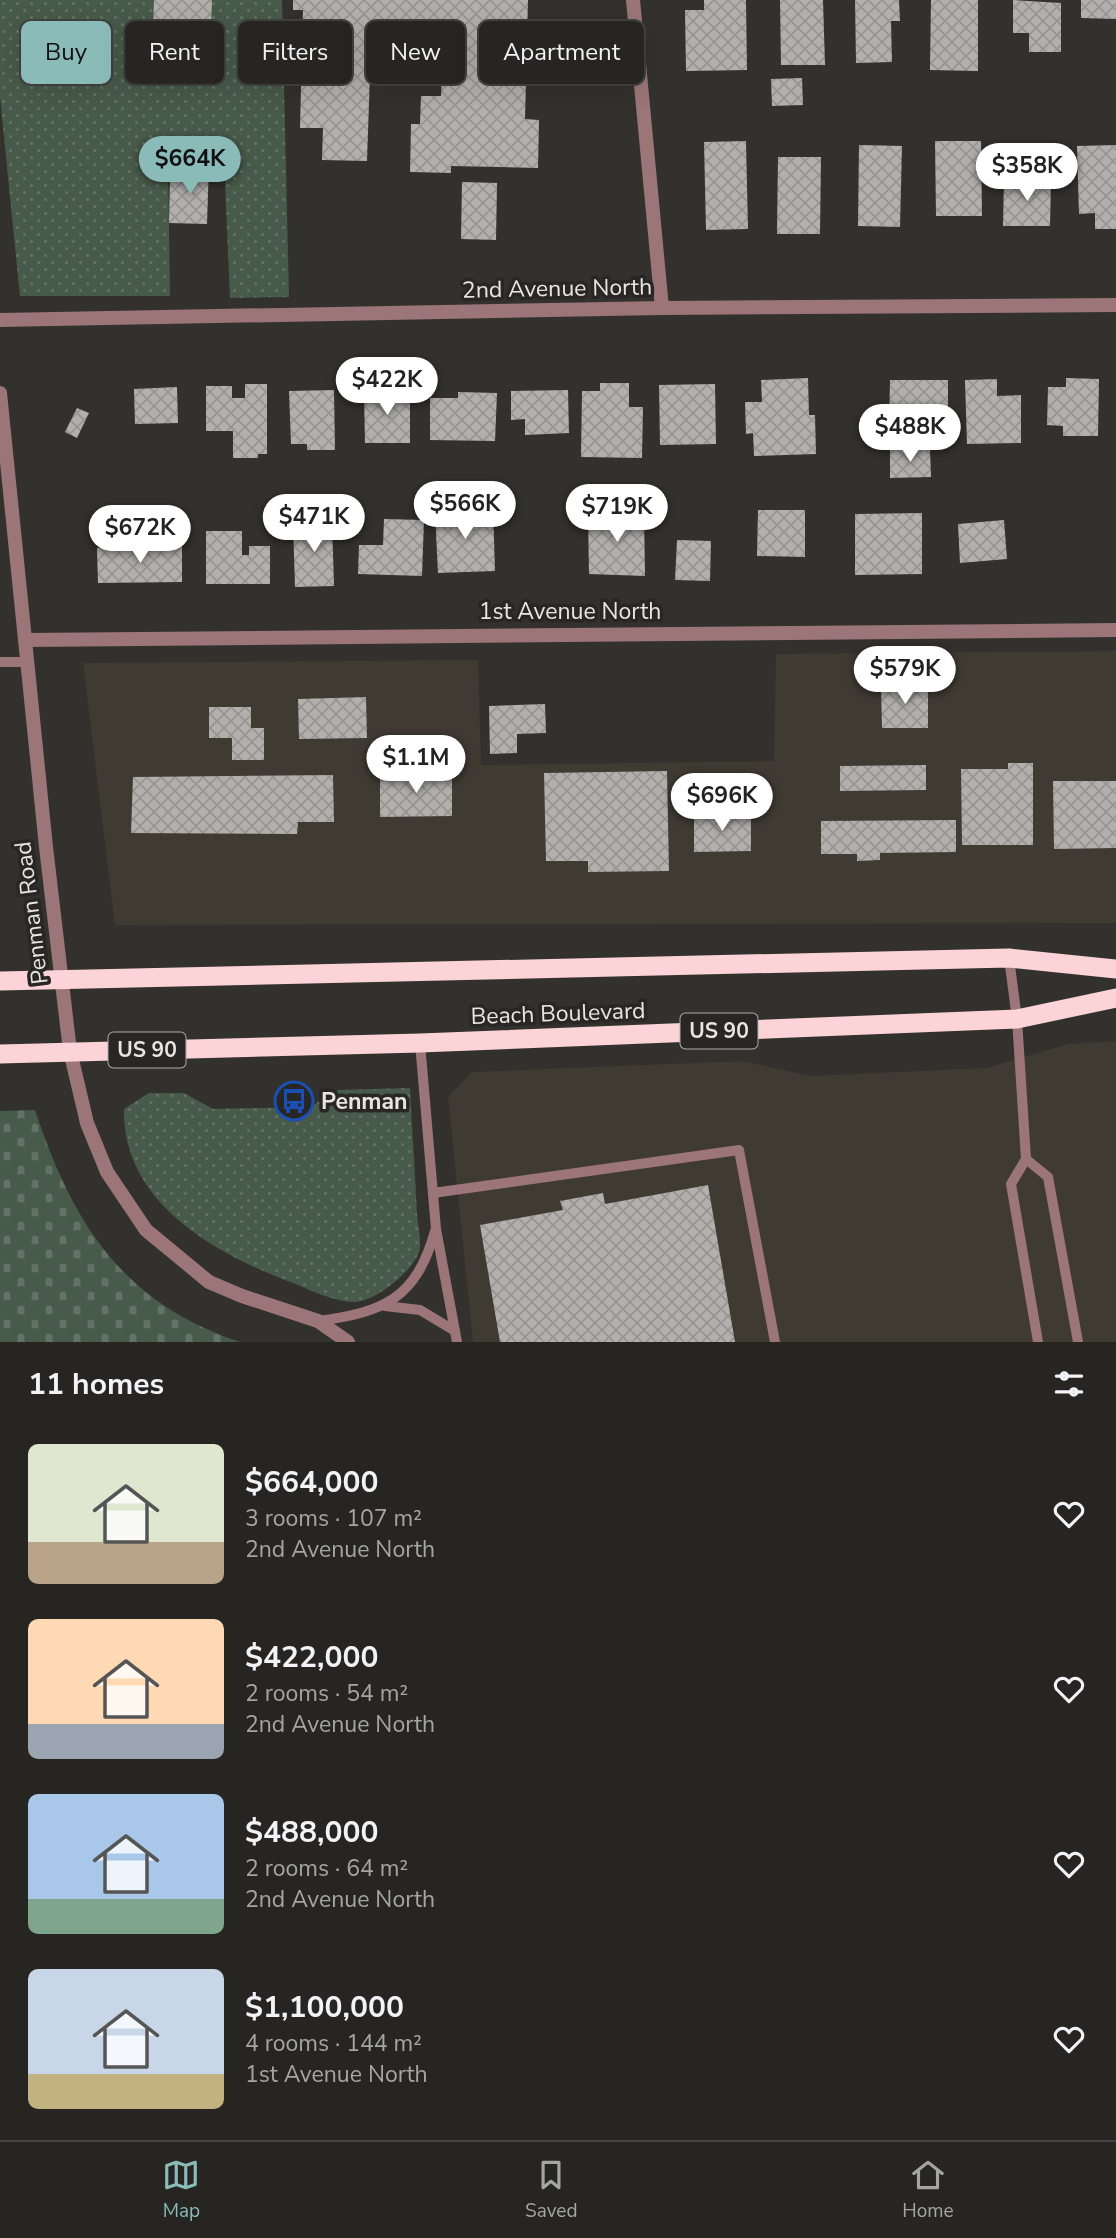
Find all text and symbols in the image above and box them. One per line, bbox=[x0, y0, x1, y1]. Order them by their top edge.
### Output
chip: Buy bbox=[21, 21, 111, 84]
chip: Rent bbox=[125, 21, 224, 84]
chip: Filters bbox=[238, 21, 352, 84]
chip: New bbox=[366, 21, 465, 84]
chip: Apartment bbox=[479, 21, 644, 84]
pin: $664K bbox=[141, 136, 239, 196]
text: $664K bbox=[155, 143, 225, 174]
pin: $358K bbox=[978, 144, 1076, 203]
text: $358K bbox=[992, 150, 1062, 181]
street label: 2nd Avenue North bbox=[462, 271, 652, 306]
pin: $422K bbox=[338, 358, 436, 417]
text: $422K bbox=[352, 364, 422, 395]
pin: $488K bbox=[861, 405, 959, 464]
text: $488K bbox=[875, 411, 945, 442]
pin: $566K bbox=[416, 482, 514, 541]
pin: $719K bbox=[568, 484, 666, 544]
text: $566K bbox=[430, 488, 500, 519]
text: $719K bbox=[582, 491, 652, 522]
pin: $471K bbox=[265, 494, 363, 554]
text: $471K bbox=[279, 501, 349, 532]
pin: $672K bbox=[91, 505, 189, 565]
text: $672K bbox=[105, 512, 175, 543]
street label: 1st Avenue North bbox=[479, 596, 661, 627]
pin: $579K bbox=[856, 646, 954, 706]
text: $579K bbox=[870, 653, 940, 684]
pin: $1.1M bbox=[367, 736, 465, 795]
text: $1.1M bbox=[382, 742, 450, 773]
pin: $696K bbox=[673, 774, 771, 833]
text: $696K bbox=[687, 780, 757, 811]
street label: Penman Road bbox=[7, 840, 56, 986]
street label: Beach Boulevard bbox=[470, 995, 646, 1032]
road number: US 90 bbox=[680, 1014, 758, 1048]
road number: US 90 bbox=[108, 1032, 186, 1068]
bus stop icon: Penman bbox=[273, 1080, 315, 1122]
place label: Penman bbox=[321, 1086, 408, 1117]
text: 11 homes bbox=[28, 1364, 164, 1405]
icon: filters bbox=[1050, 1365, 1088, 1403]
text: $664,000 bbox=[245, 1462, 378, 1503]
icon: home bbox=[84, 1472, 168, 1556]
icon: heart bbox=[1050, 1495, 1088, 1533]
text: 3 rooms · 107 m² bbox=[245, 1503, 422, 1534]
text: 2nd Avenue North bbox=[245, 1534, 435, 1565]
text: $422,000 bbox=[245, 1637, 378, 1678]
icon: home bbox=[84, 1647, 168, 1731]
icon: heart bbox=[1050, 1670, 1088, 1708]
text: 2 rooms · 54 m² bbox=[245, 1678, 408, 1709]
text: 2nd Avenue North bbox=[245, 1709, 435, 1740]
text: $488,000 bbox=[245, 1812, 378, 1853]
icon: home bbox=[84, 1822, 168, 1906]
icon: heart bbox=[1050, 1845, 1088, 1883]
text: 2 rooms · 64 m² bbox=[245, 1853, 408, 1884]
text: 2nd Avenue North bbox=[245, 1884, 435, 1915]
text: $1,100,000 bbox=[245, 1987, 404, 2028]
icon: home bbox=[84, 1997, 168, 2081]
icon: heart bbox=[1050, 2020, 1088, 2058]
text: 4 rooms · 144 m² bbox=[245, 2028, 422, 2059]
text: 1st Avenue North bbox=[245, 2059, 428, 2090]
tab: Map bbox=[162, 2156, 200, 2224]
tab: Saved bbox=[525, 2156, 578, 2224]
tab: Home bbox=[902, 2156, 954, 2224]

